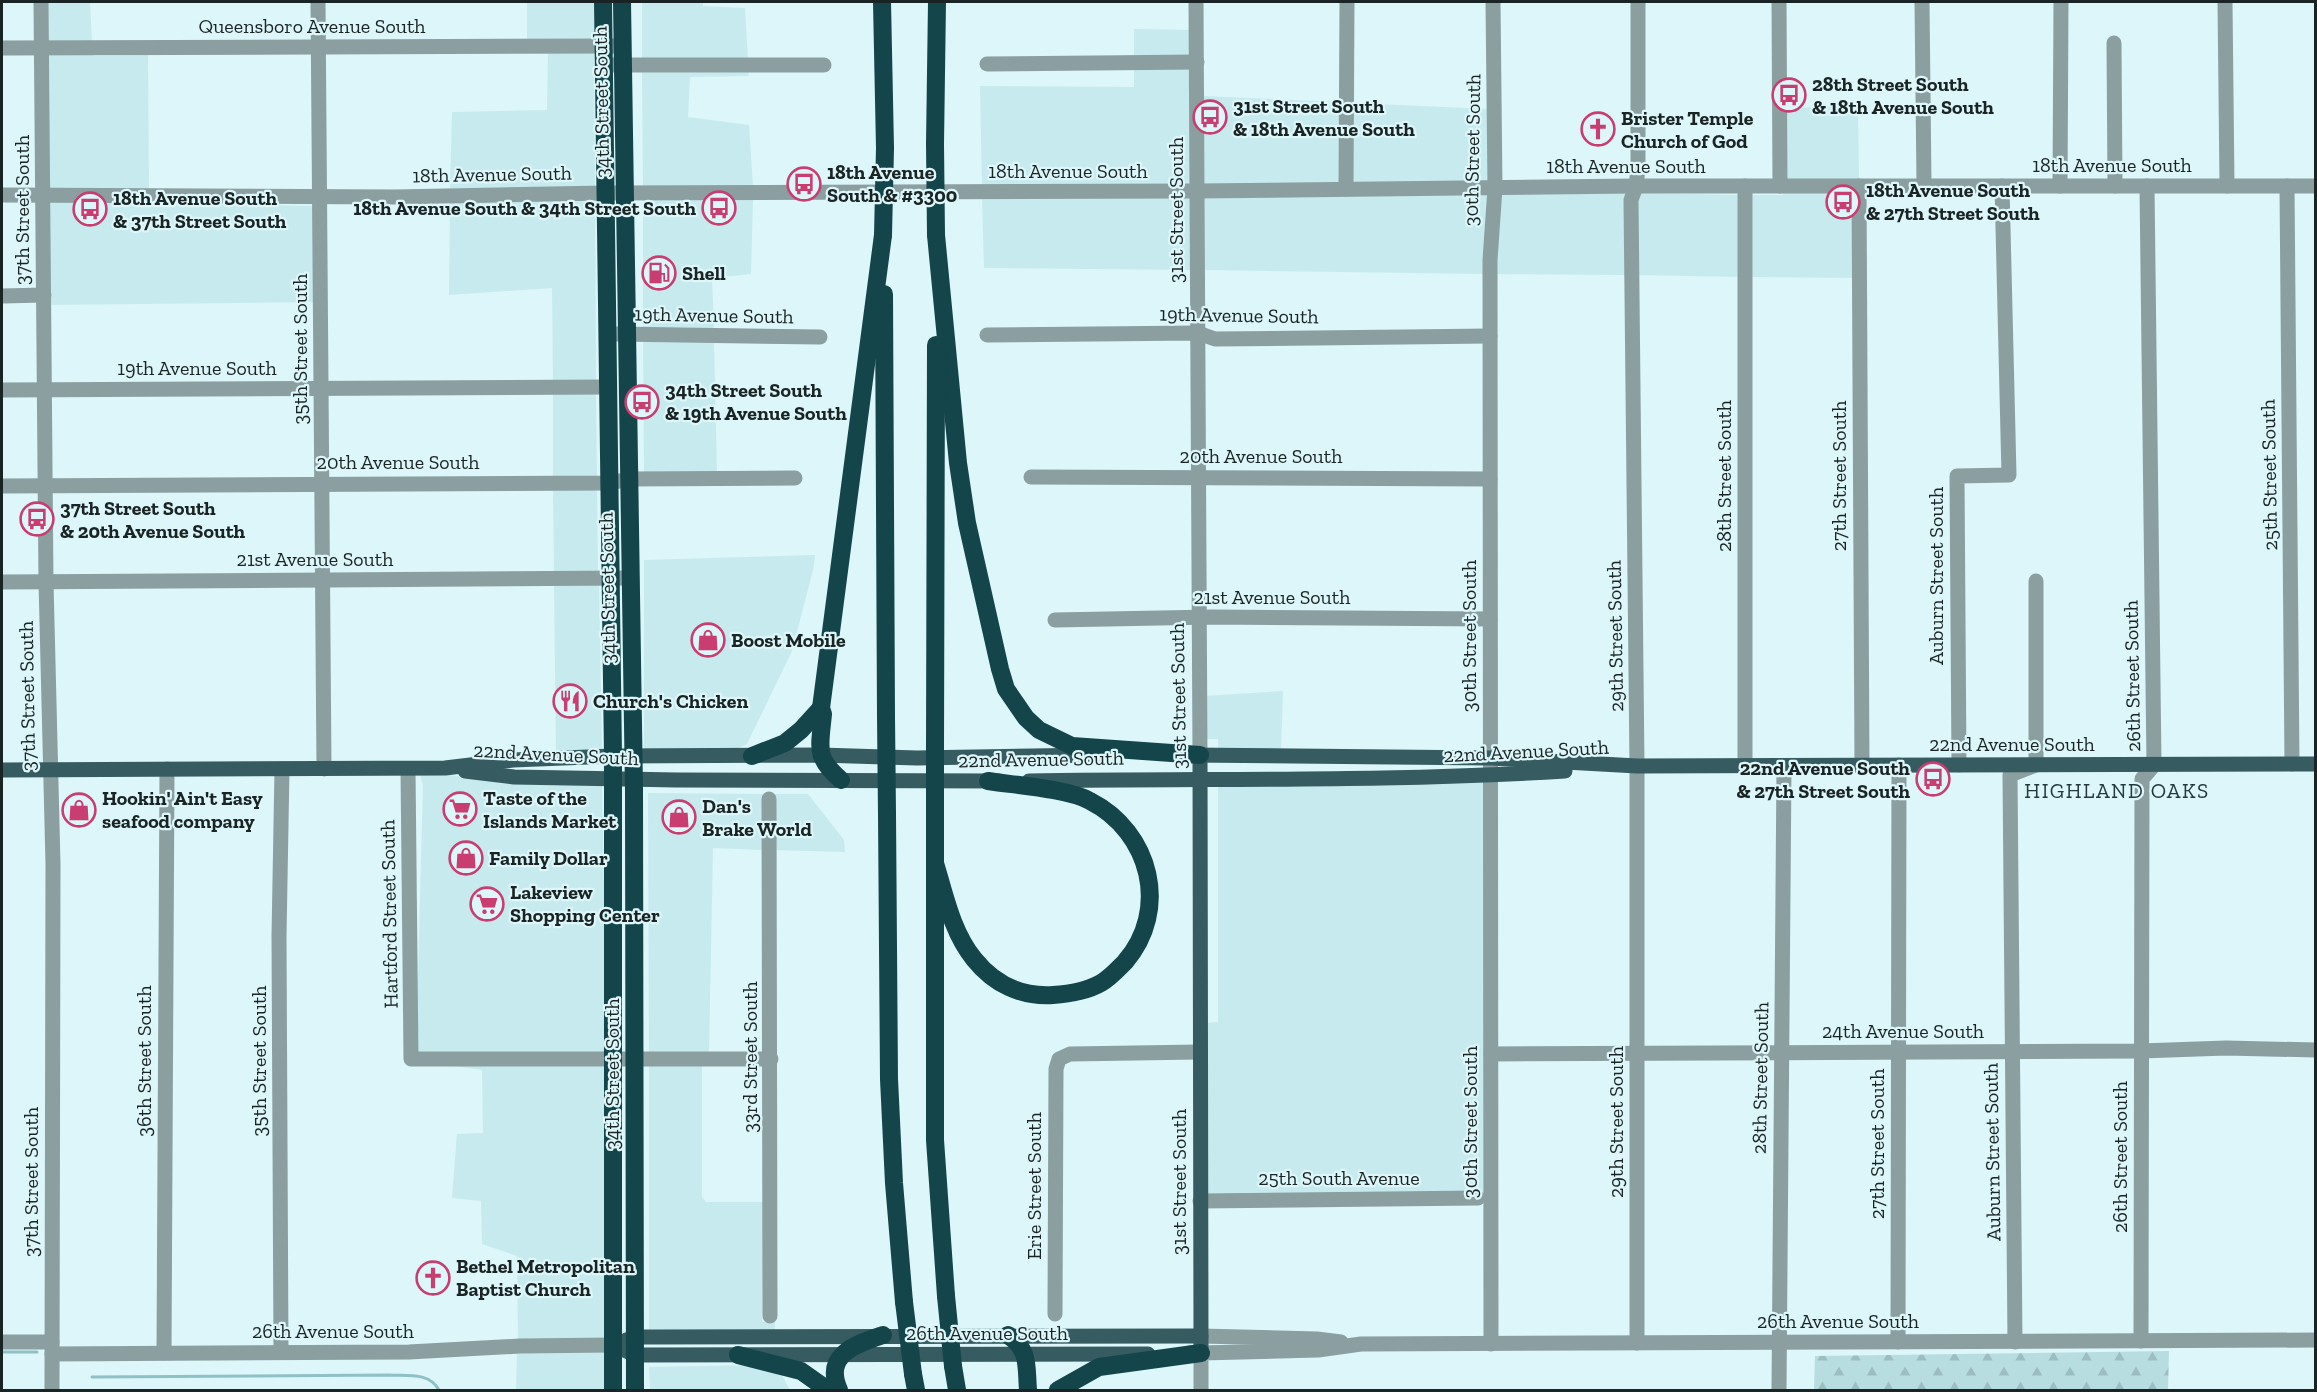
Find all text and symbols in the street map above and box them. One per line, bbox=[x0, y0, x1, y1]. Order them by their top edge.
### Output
street label: Queensboro Avenue South bbox=[198, 14, 426, 38]
street label: 34th Street South bbox=[588, 25, 614, 178]
place label: 28th Street South & 18th Avenue South bbox=[1812, 72, 1994, 119]
street label: 30th Street South bbox=[1459, 73, 1485, 226]
bus stop icon: 28th Street South & 18th Avenue South bbox=[1771, 77, 1807, 113]
place label: 31st Street South & 18th Avenue South bbox=[1233, 94, 1415, 141]
bus stop icon: 31st Street South & 18th Avenue South bbox=[1192, 99, 1228, 135]
place label: Brister Temple Church of God bbox=[1621, 106, 1754, 153]
church icon: Brister Temple Church of God bbox=[1580, 111, 1616, 147]
street label: 37th Street South bbox=[10, 134, 34, 285]
street label: 31st Street South bbox=[1164, 136, 1188, 283]
street label: 18th Avenue South bbox=[2032, 153, 2193, 177]
street label: 18th Avenue South bbox=[1546, 154, 1707, 178]
street label: 18th Avenue South bbox=[988, 159, 1149, 183]
place label: 18th Avenue South & #3300 bbox=[827, 160, 957, 207]
street label: 18th Avenue South bbox=[412, 161, 573, 187]
bus stop icon: 18th Avenue South & #3300 bbox=[786, 166, 822, 202]
place label: 18th Avenue South & 27th Street South bbox=[1866, 178, 2040, 225]
bus stop icon: 18th Avenue South & 27th Street South bbox=[1825, 184, 1861, 220]
place label: 18th Avenue South & 37th Street South bbox=[113, 186, 287, 233]
bus stop icon: 18th Avenue South & 34th Street South bbox=[701, 190, 737, 226]
bus stop icon: 18th Avenue South & 37th Street South bbox=[72, 191, 108, 227]
place label: 18th Avenue South & 34th Street South bbox=[353, 196, 696, 220]
fuel station icon: Shell bbox=[641, 255, 677, 291]
place label: Shell bbox=[682, 261, 726, 285]
street label: 35th Street South bbox=[288, 273, 312, 424]
street label: 19th Avenue South bbox=[634, 302, 795, 328]
street label: 19th Avenue South bbox=[1159, 302, 1320, 328]
street label: 19th Avenue South bbox=[117, 356, 277, 380]
place label: 34th Street South & 19th Avenue South bbox=[665, 378, 847, 425]
bus stop icon: 34th Street South & 19th Avenue South bbox=[624, 384, 660, 420]
street label: 25th Street South bbox=[2256, 398, 2282, 551]
street label: 28th Street South bbox=[1712, 399, 1736, 552]
street label: 27th Street South bbox=[1827, 400, 1851, 551]
street label: 20th Avenue South bbox=[1180, 444, 1343, 468]
street label: 20th Avenue South bbox=[317, 450, 480, 474]
street label: Auburn Street South bbox=[1924, 486, 1948, 665]
place label: 37th Street South & 20th Avenue South bbox=[60, 496, 246, 543]
bus stop icon: 37th Street South & 20th Avenue South bbox=[19, 501, 55, 537]
street label: 34th Street South bbox=[594, 511, 620, 664]
street label: 21st Avenue South bbox=[237, 547, 394, 571]
street label: 30th Street South bbox=[1457, 559, 1481, 712]
street label: 29th Street South bbox=[1602, 559, 1628, 712]
street label: 21st Avenue South bbox=[1194, 585, 1351, 609]
street label: 26th Street South bbox=[2119, 599, 2145, 752]
street label: 37th Street South bbox=[14, 620, 40, 771]
shop icon: Boost Mobile bbox=[690, 622, 726, 658]
street label: 31st Street South bbox=[1165, 622, 1191, 769]
place label: Boost Mobile bbox=[731, 628, 846, 652]
restaurant icon: Church's Chicken bbox=[552, 683, 588, 719]
place label: Church's Chicken bbox=[593, 689, 748, 713]
street label: 22nd Avenue South bbox=[1929, 732, 2096, 756]
street label: 22nd Avenue South bbox=[1443, 735, 1610, 767]
street label: 22nd Avenue South bbox=[473, 738, 640, 770]
street label: 22nd Avenue South bbox=[958, 746, 1125, 772]
place label: 22nd Avenue South & 27th Street South bbox=[1736, 756, 1910, 803]
bus stop icon: 22nd Avenue South & 27th Street South bbox=[1915, 761, 1951, 797]
district label: HIGHLAND OAKS bbox=[2024, 778, 2210, 803]
place label: Hookin' Ain't Easy seafood company bbox=[102, 786, 263, 833]
place label: Taste of the Islands Market bbox=[483, 786, 617, 833]
supermarket icon: Taste of the Islands Market bbox=[442, 791, 478, 827]
shop icon: Hookin' Ain't Easy seafood company bbox=[61, 792, 97, 828]
place label: Dan's Brake World bbox=[702, 794, 812, 841]
shop icon: Dan's Brake World bbox=[661, 799, 697, 835]
street label: Hartford Street South bbox=[375, 819, 403, 1009]
shop icon: Family Dollar bbox=[448, 840, 484, 876]
place label: Family Dollar bbox=[489, 846, 608, 870]
place label: Lakeview Shopping Center bbox=[510, 880, 660, 927]
supermarket icon: Lakeview Shopping Center bbox=[469, 886, 505, 922]
street label: 33rd Street South bbox=[738, 980, 762, 1133]
street label: 36th Street South bbox=[132, 985, 156, 1137]
street label: 35th Street South bbox=[247, 985, 271, 1136]
street label: 34th Street South bbox=[600, 997, 624, 1150]
street label: 28th Street South bbox=[1747, 1001, 1773, 1154]
street label: 24th Avenue South bbox=[1822, 1019, 1985, 1043]
street label: 30th Street South bbox=[1458, 1045, 1482, 1198]
street label: 29th Street South bbox=[1604, 1045, 1628, 1198]
street label: Auburn Street South bbox=[1978, 1062, 2006, 1241]
street label: 27th Street South bbox=[1865, 1068, 1889, 1219]
street label: 26th Street South bbox=[2108, 1080, 2132, 1233]
street label: 37th Street South bbox=[19, 1106, 43, 1257]
street label: 31st Street South bbox=[1167, 1108, 1191, 1255]
street label: Erie Street South bbox=[1022, 1111, 1046, 1260]
street label: 25th South Avenue bbox=[1258, 1166, 1420, 1190]
place label: Bethel Metropolitan Baptist Church bbox=[456, 1254, 635, 1301]
church icon: Bethel Metropolitan Baptist Church bbox=[415, 1260, 451, 1296]
street label: 26th Avenue South bbox=[1757, 1309, 1920, 1333]
street label: 26th Avenue South bbox=[252, 1319, 415, 1343]
street label: 26th Avenue South bbox=[906, 1321, 1069, 1345]

